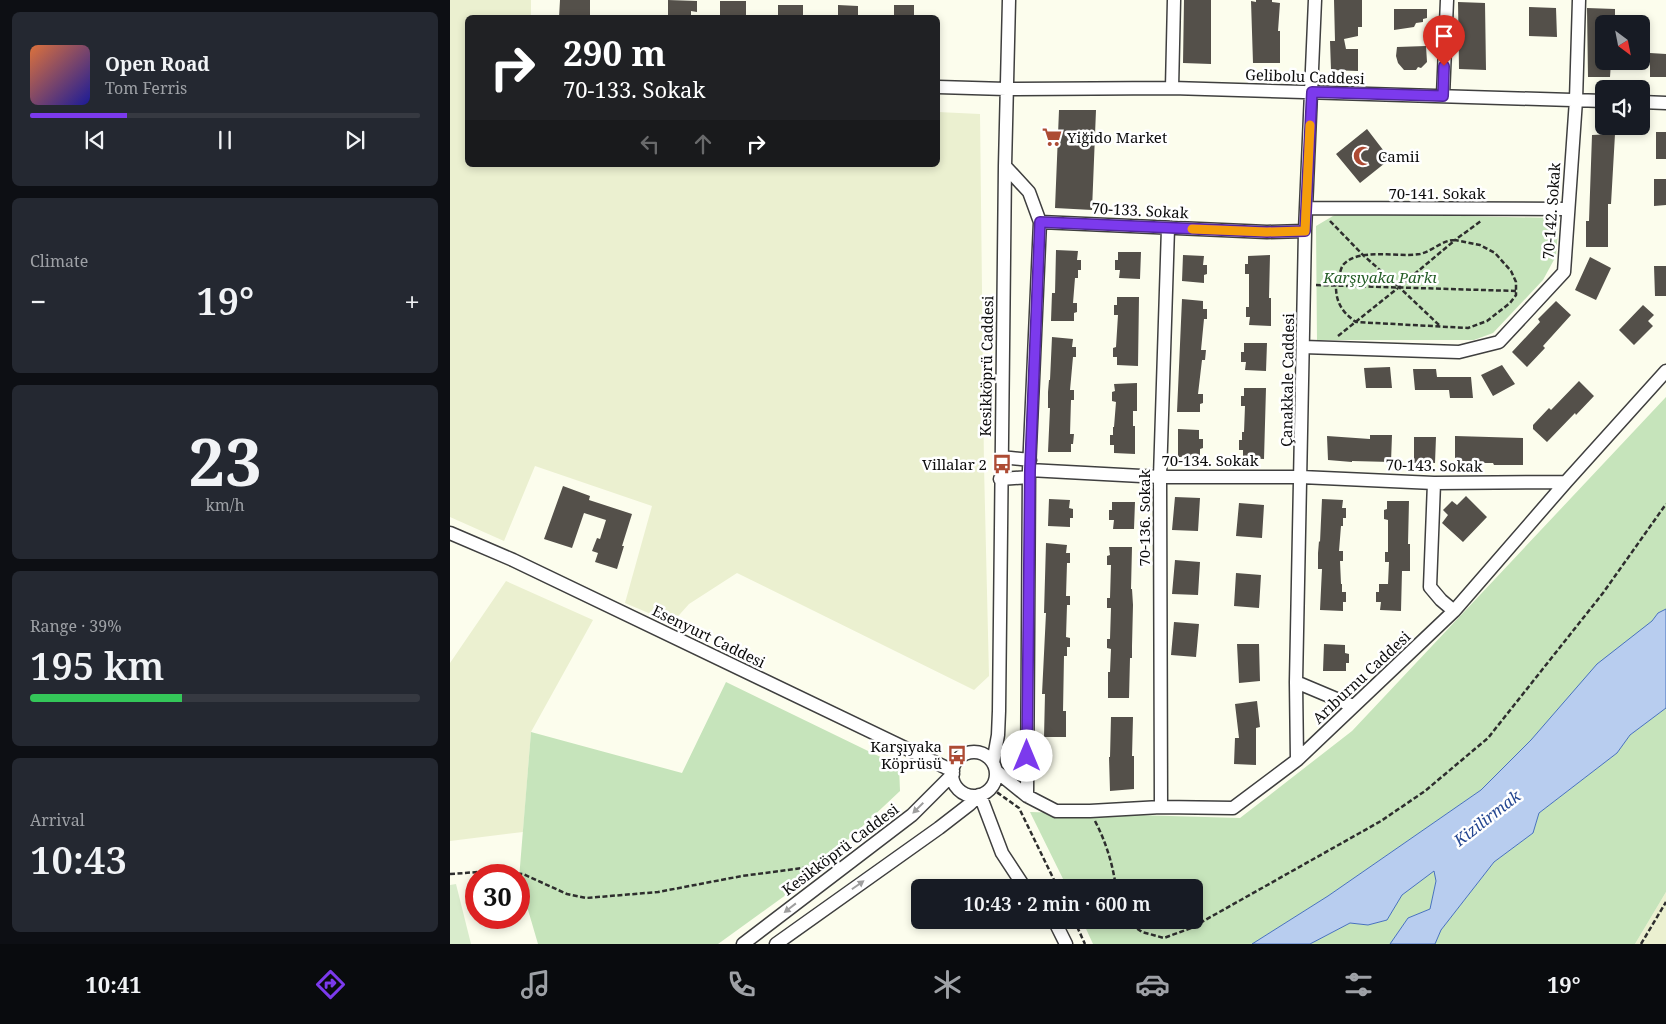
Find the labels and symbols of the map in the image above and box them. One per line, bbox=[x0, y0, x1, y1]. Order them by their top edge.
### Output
pin bbox=[1423, 15, 1465, 66]
north arrow bbox=[1595, 15, 1650, 70]
street label: Gelibolu Caddesi bbox=[1245, 64, 1365, 88]
supermarket icon: Yiğido Market bbox=[1041, 126, 1063, 148]
place label: Yiğido Market bbox=[1066, 127, 1167, 147]
mosque icon: Camii bbox=[1352, 145, 1374, 167]
place label: Camii bbox=[1378, 146, 1420, 166]
street label: 70-142. Sokak bbox=[1538, 162, 1564, 260]
street label: 70-141. Sokak bbox=[1388, 183, 1486, 203]
street label: 70-133. Sokak bbox=[1091, 197, 1189, 223]
park label: Karşıyaka Parkı bbox=[1322, 267, 1437, 287]
street label: Kesikköprü Caddesi bbox=[975, 295, 997, 437]
street label: Çanakkale Caddesi bbox=[1276, 313, 1298, 447]
street label: 70-134. Sokak bbox=[1161, 450, 1259, 470]
bus stop icon: Villalar 2 bbox=[991, 453, 1013, 475]
place label: Villalar 2 bbox=[922, 454, 987, 474]
street label: 70-143. Sokak bbox=[1385, 454, 1483, 476]
street label: 70-136. Sokak bbox=[1134, 469, 1154, 567]
street label: Esenyurt Caddesi bbox=[649, 600, 769, 672]
street label: Arıburnu Caddesi bbox=[1308, 626, 1414, 728]
position arrow bbox=[1000, 729, 1052, 781]
place label: Karşıyaka Köprüsü bbox=[870, 736, 942, 773]
bus stop icon: Karşıyaka Köprüsü bbox=[946, 744, 968, 766]
water label: Kizilirmak bbox=[1448, 784, 1526, 852]
street label: Kesikköprü Caddesi bbox=[778, 798, 903, 899]
one-way arrow bbox=[912, 802, 924, 814]
speed limit sign: 30 bbox=[465, 864, 530, 929]
one-way arrow bbox=[851, 880, 865, 890]
one-way arrow bbox=[783, 903, 797, 913]

